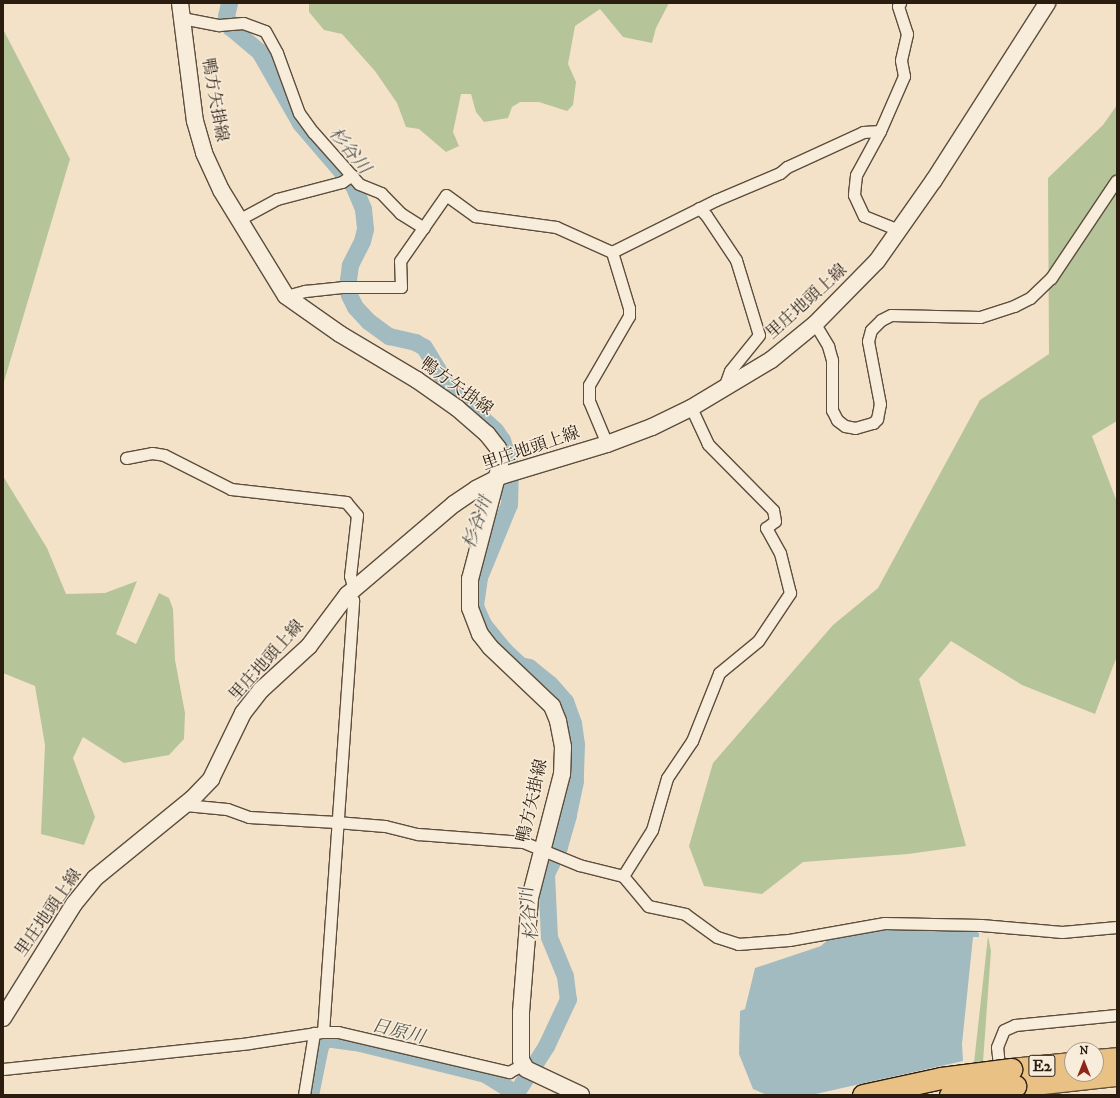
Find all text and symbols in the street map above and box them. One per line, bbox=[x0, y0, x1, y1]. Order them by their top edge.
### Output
street label: 鴨方矢掛線 bbox=[197, 56, 231, 144]
water label: 杉谷川 bbox=[324, 123, 374, 179]
street label: 里庄地頭上線 bbox=[762, 260, 852, 344]
street label: 鴨方矢掛線 bbox=[416, 354, 496, 420]
street label: 里庄地頭上線 bbox=[479, 423, 583, 475]
water label: 杉谷川 bbox=[459, 494, 497, 552]
street label: 里庄地頭上線 bbox=[225, 616, 309, 706]
street label: 鴨方矢掛線 bbox=[514, 757, 552, 845]
street label: 里庄地頭上線 bbox=[11, 865, 87, 961]
water label: 杉谷川 bbox=[516, 886, 544, 942]
water label: 日原川 bbox=[369, 1015, 427, 1049]
north arrow bbox=[1064, 1042, 1104, 1082]
text: N bbox=[1079, 1044, 1089, 1058]
road number: E2 bbox=[1028, 1052, 1056, 1080]

